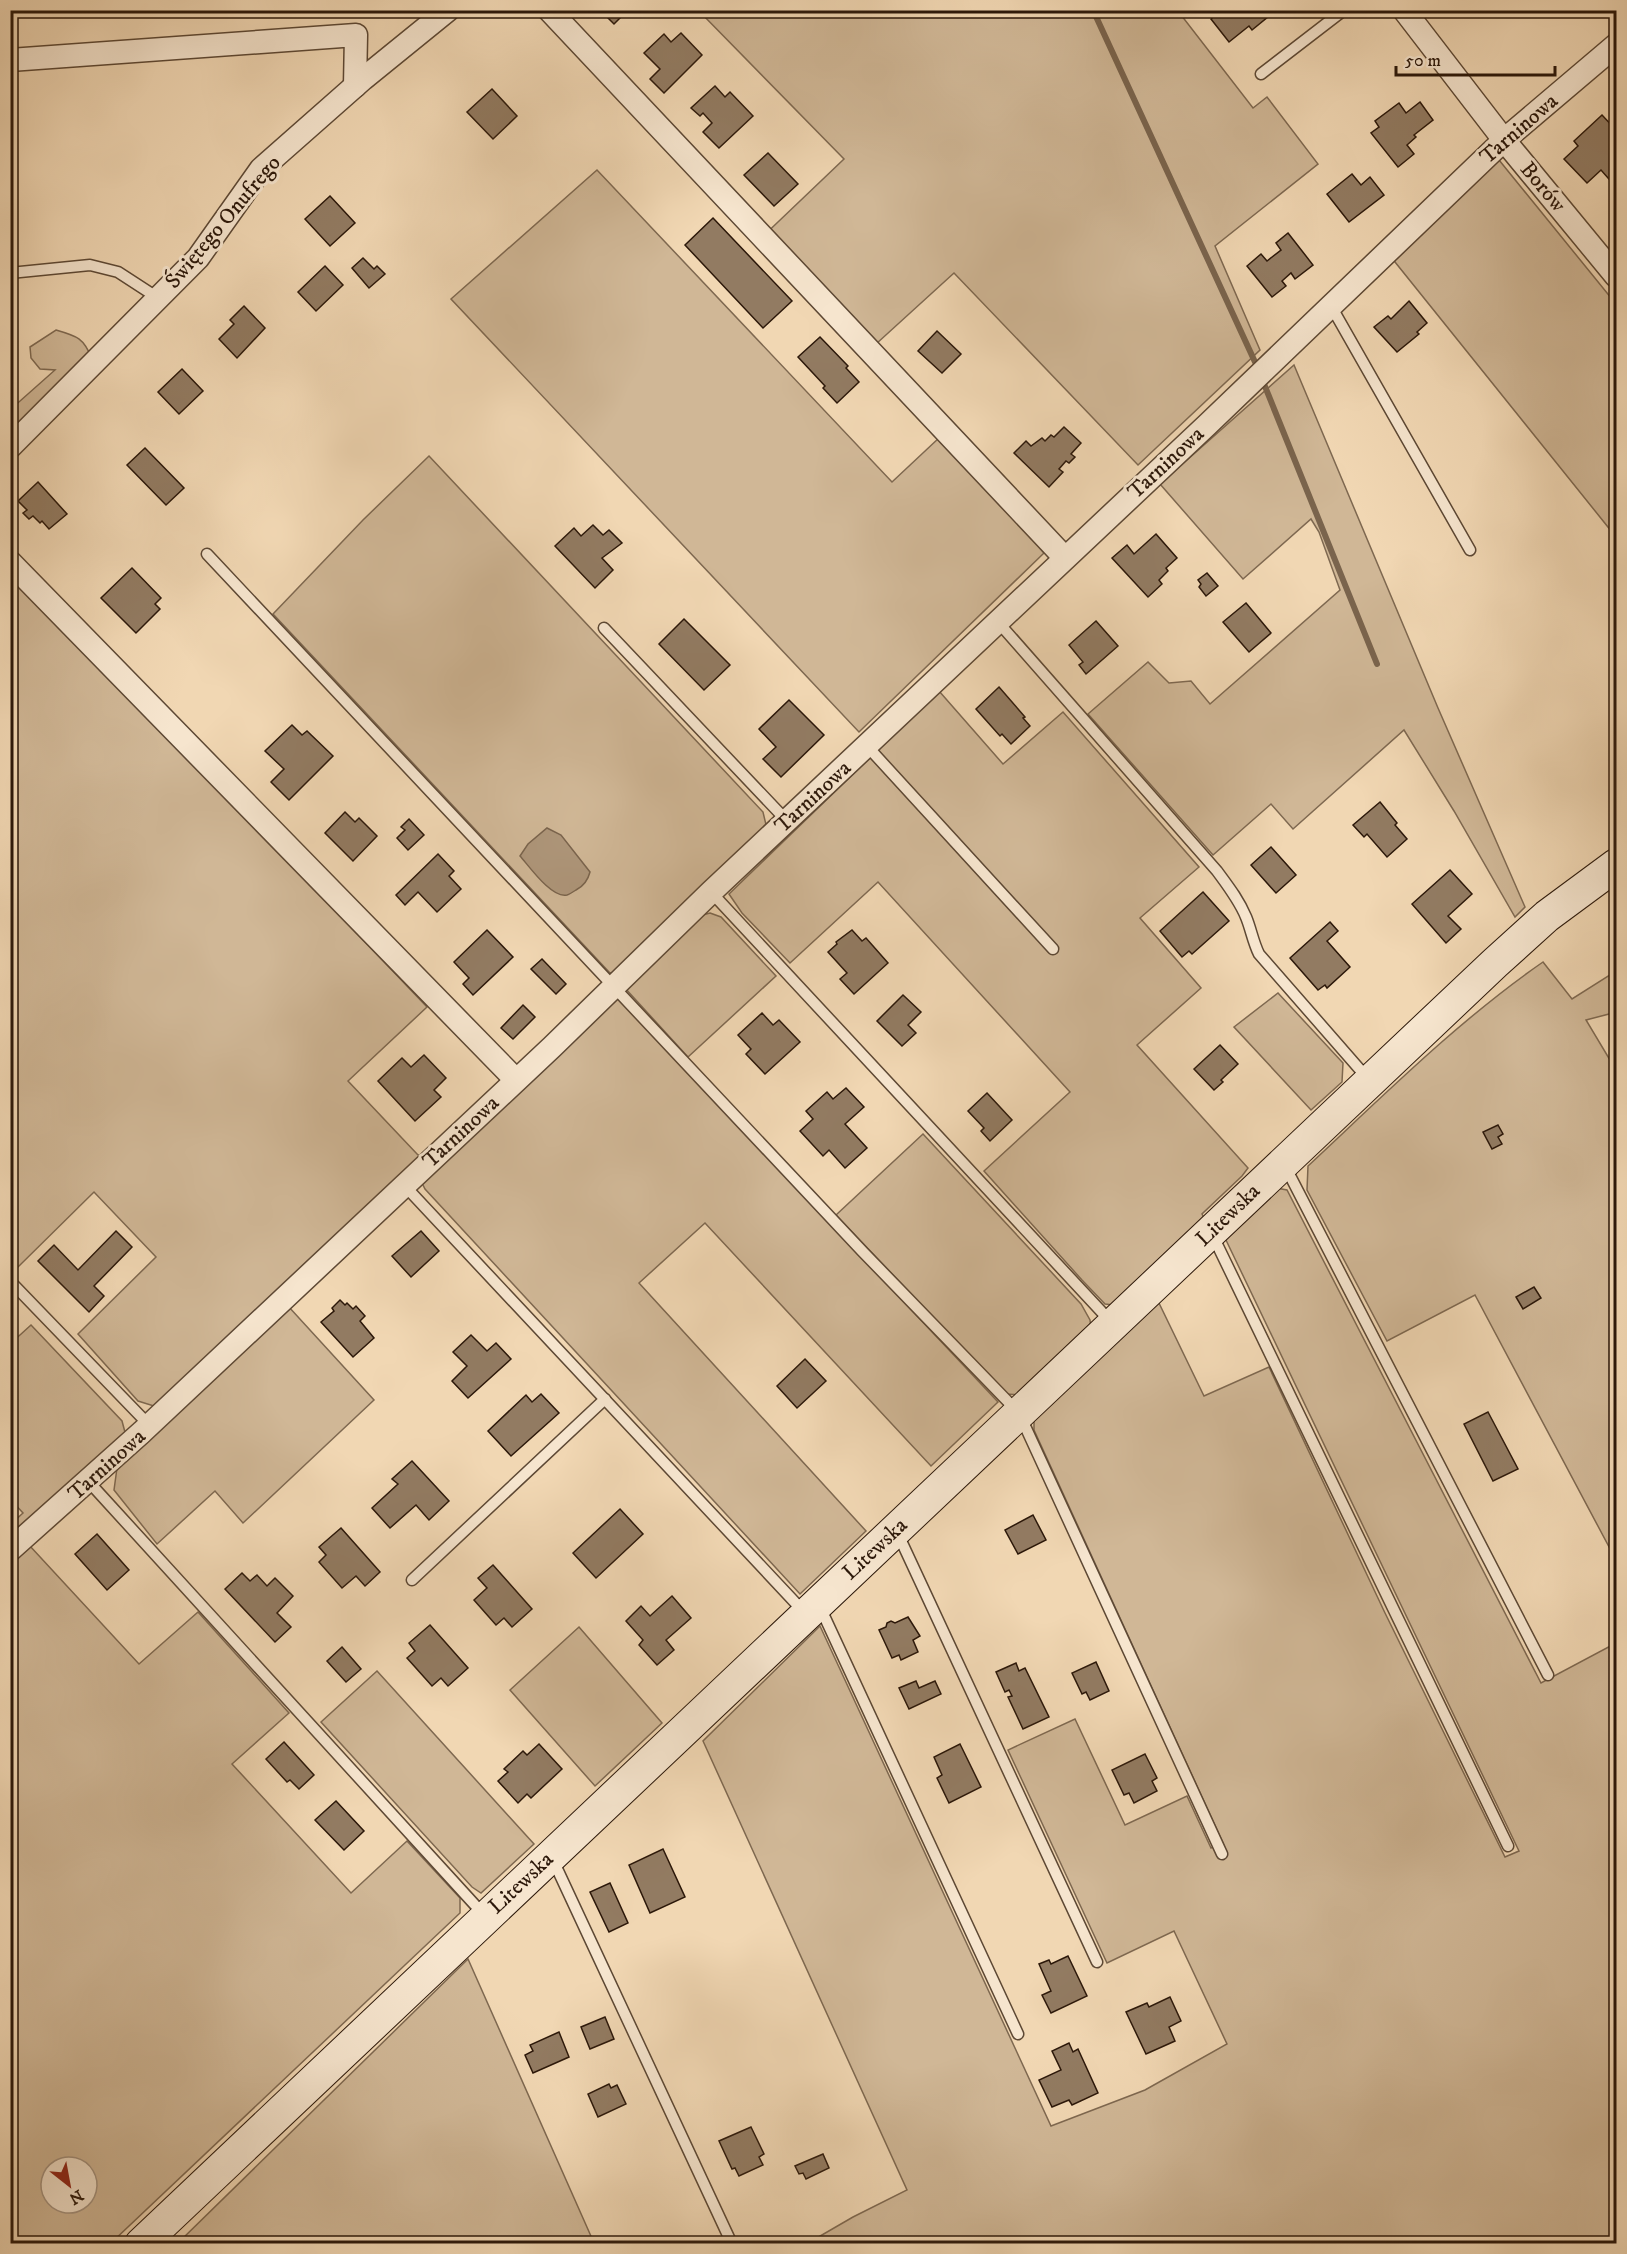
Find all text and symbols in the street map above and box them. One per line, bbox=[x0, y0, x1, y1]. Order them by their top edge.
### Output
scale bar bbox=[1396, 39, 1555, 77]
text: 50 m bbox=[1405, 50, 1441, 72]
street label: Tarninowa bbox=[1474, 87, 1564, 170]
street label: Świętego Onufrego bbox=[159, 149, 287, 294]
street label: Borów bbox=[1514, 156, 1572, 218]
street label: Tarninowa bbox=[1122, 420, 1210, 505]
street label: Tarninowa bbox=[769, 754, 857, 839]
street label: Tarninowa bbox=[417, 1089, 505, 1174]
street label: Litewska bbox=[1190, 1177, 1266, 1252]
street label: Tarninowa bbox=[63, 1423, 152, 1507]
street label: Litewska bbox=[837, 1512, 914, 1586]
street label: Litewska bbox=[483, 1846, 560, 1920]
north arrow bbox=[39, 2155, 99, 2215]
text: N bbox=[65, 2185, 87, 2209]

